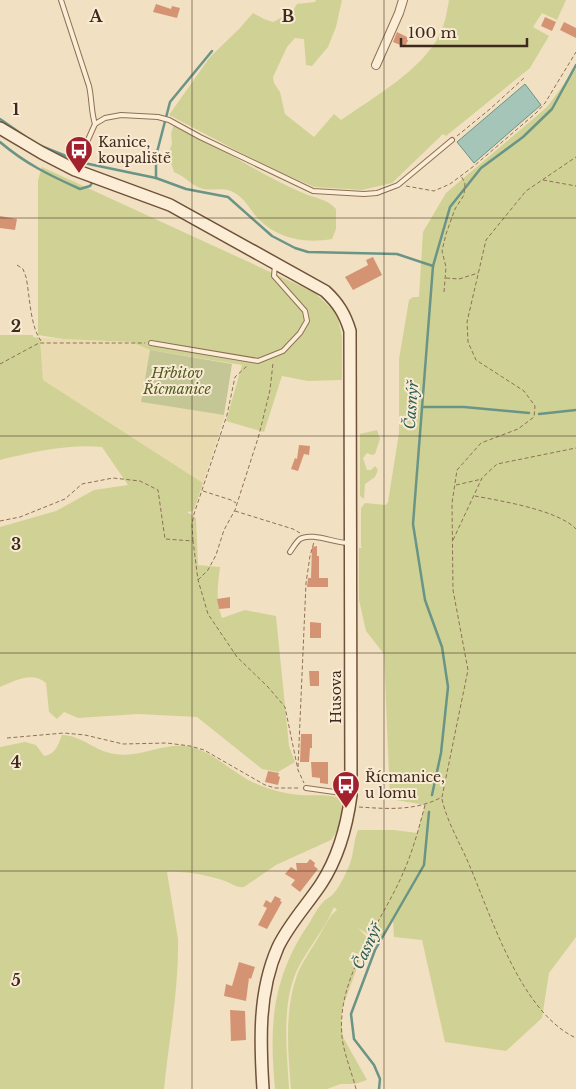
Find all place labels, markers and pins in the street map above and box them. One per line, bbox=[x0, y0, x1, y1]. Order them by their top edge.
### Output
place label: Kanice, koupaliště bbox=[98, 133, 171, 167]
bus stop icon: Kanice, koupaliště bbox=[64, 135, 94, 174]
place label: Řícmanice, u lomu bbox=[365, 768, 445, 802]
bus stop icon: Řícmanice, u lomu bbox=[331, 770, 361, 809]

